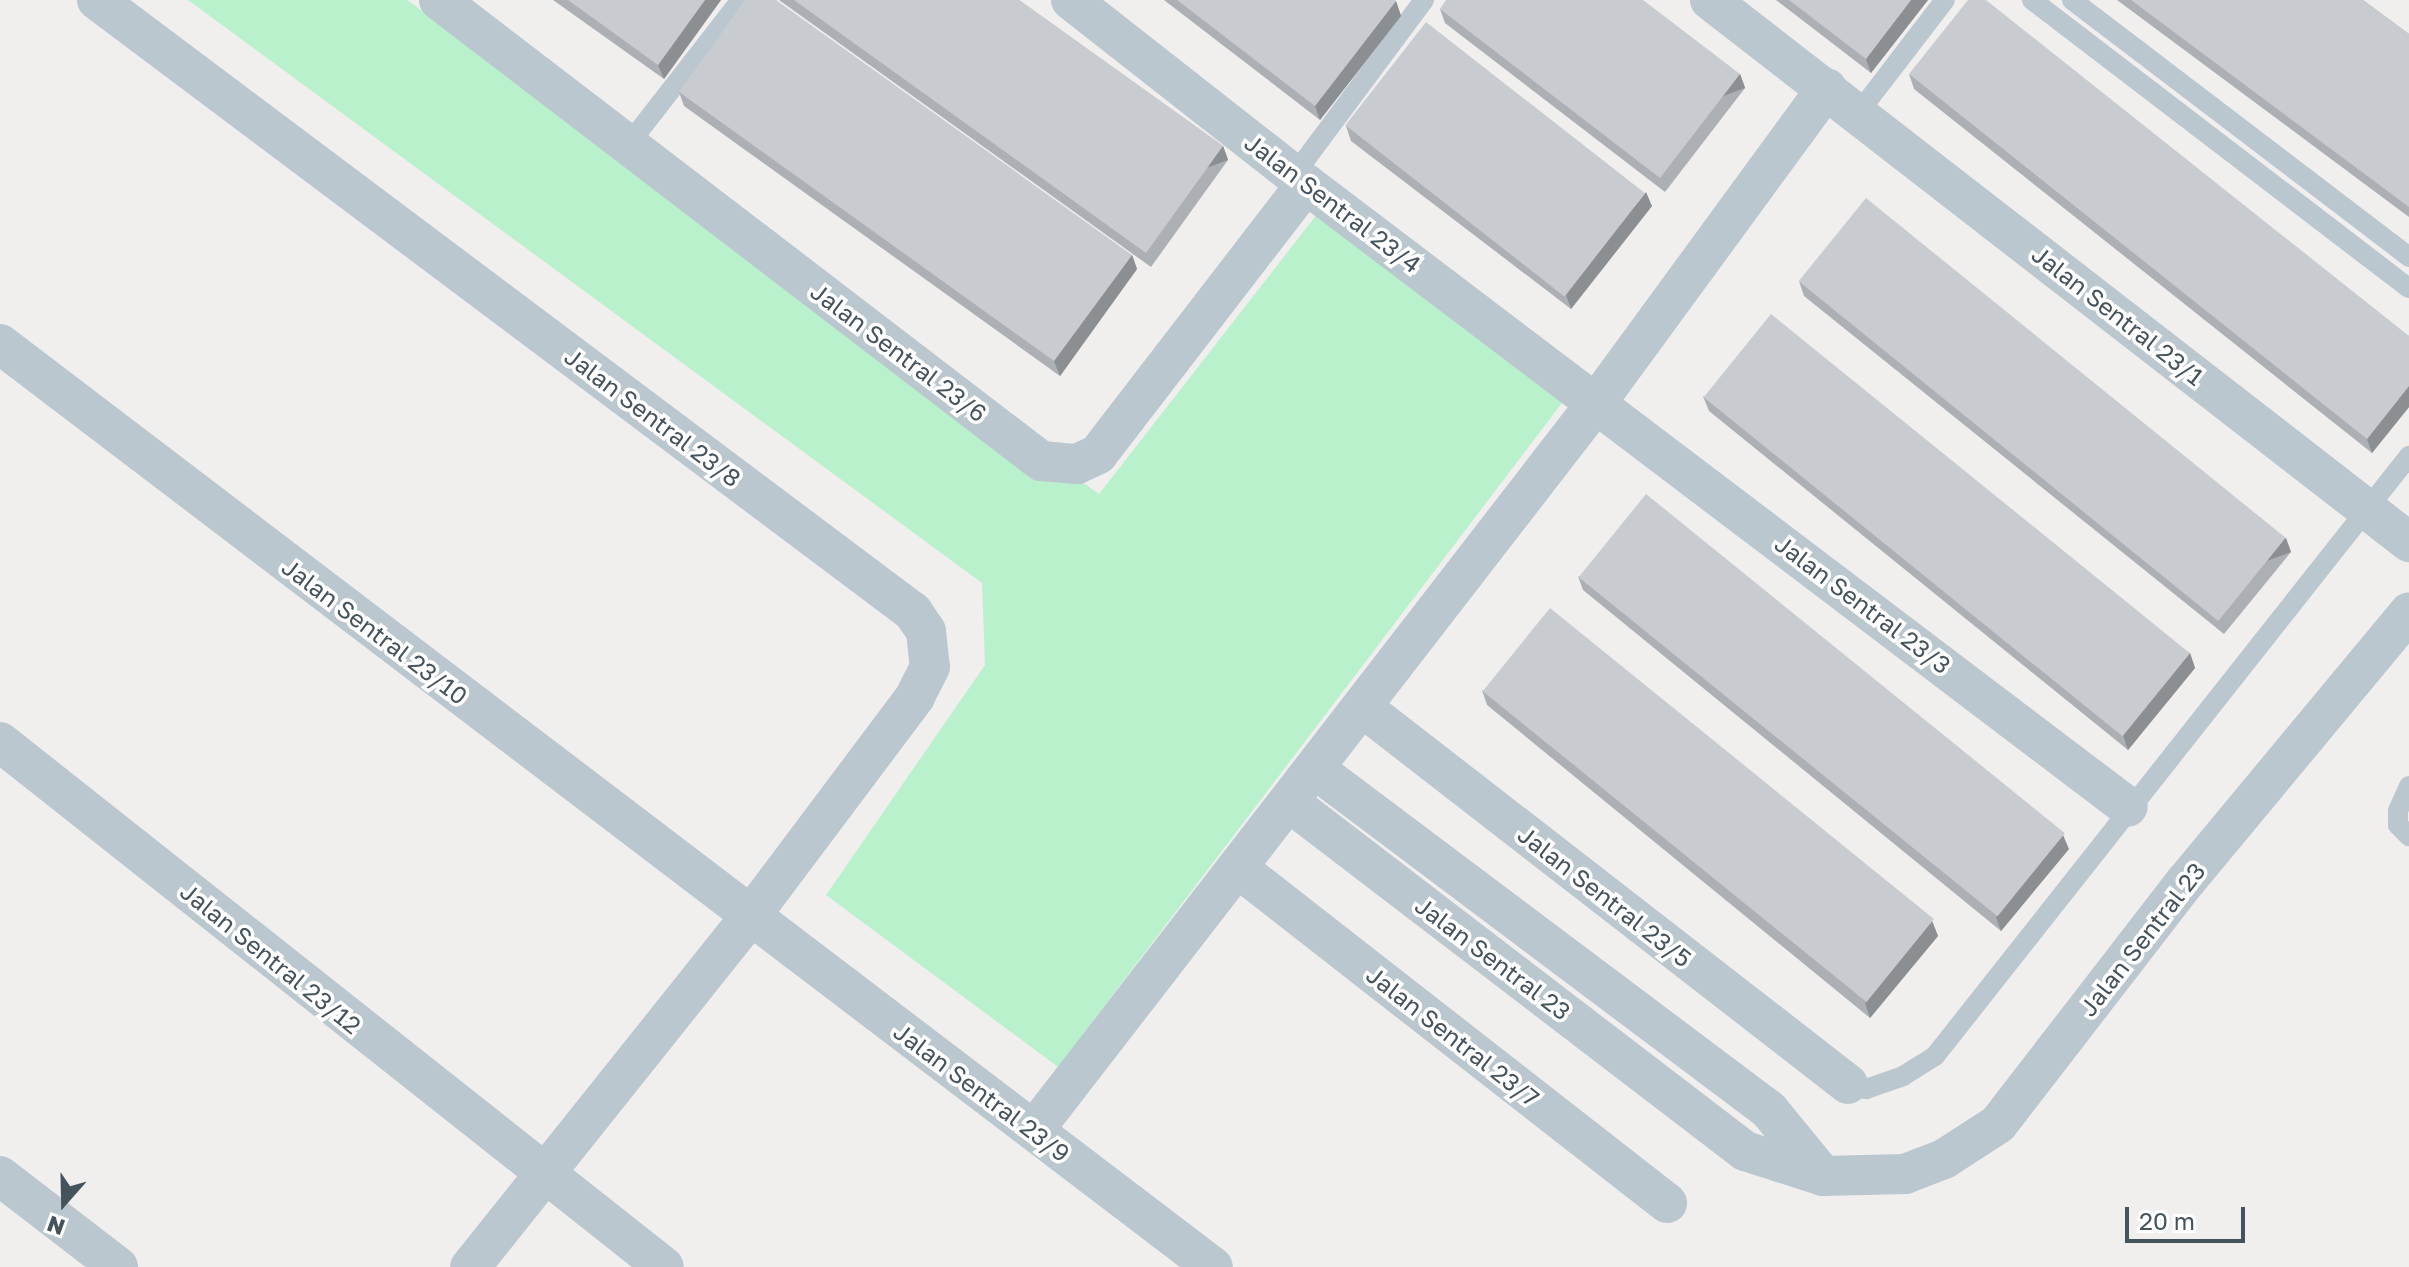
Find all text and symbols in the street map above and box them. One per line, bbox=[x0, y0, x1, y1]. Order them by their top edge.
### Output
street label: Jalan Sentral 23/4 bbox=[1239, 127, 1427, 279]
street label: Jalan Sentral 23/1 bbox=[2026, 239, 2210, 391]
street label: Jalan Sentral 23/6 bbox=[805, 277, 993, 427]
street label: Jalan Sentral 23/8 bbox=[559, 341, 747, 493]
street label: Jalan Sentral 23/3 bbox=[1770, 529, 1956, 679]
street label: Jalan Sentral 23/10 bbox=[277, 552, 473, 710]
street label: Jalan Sentral 23/5 bbox=[1513, 819, 1697, 973]
street label: Jalan Sentral 23 bbox=[2073, 857, 2211, 1021]
street label: Jalan Sentral 23/12 bbox=[175, 876, 367, 1040]
street label: Jalan Sentral 23 bbox=[1410, 890, 1576, 1026]
street label: Jalan Sentral 23/7 bbox=[1361, 960, 1545, 1112]
street label: Jalan Sentral 23/9 bbox=[888, 1017, 1076, 1167]
north arrow bbox=[24, 1163, 104, 1243]
scale bar bbox=[2129, 1191, 2249, 1241]
text: 20 m bbox=[2139, 1206, 2195, 1235]
text: N bbox=[43, 1210, 68, 1242]

